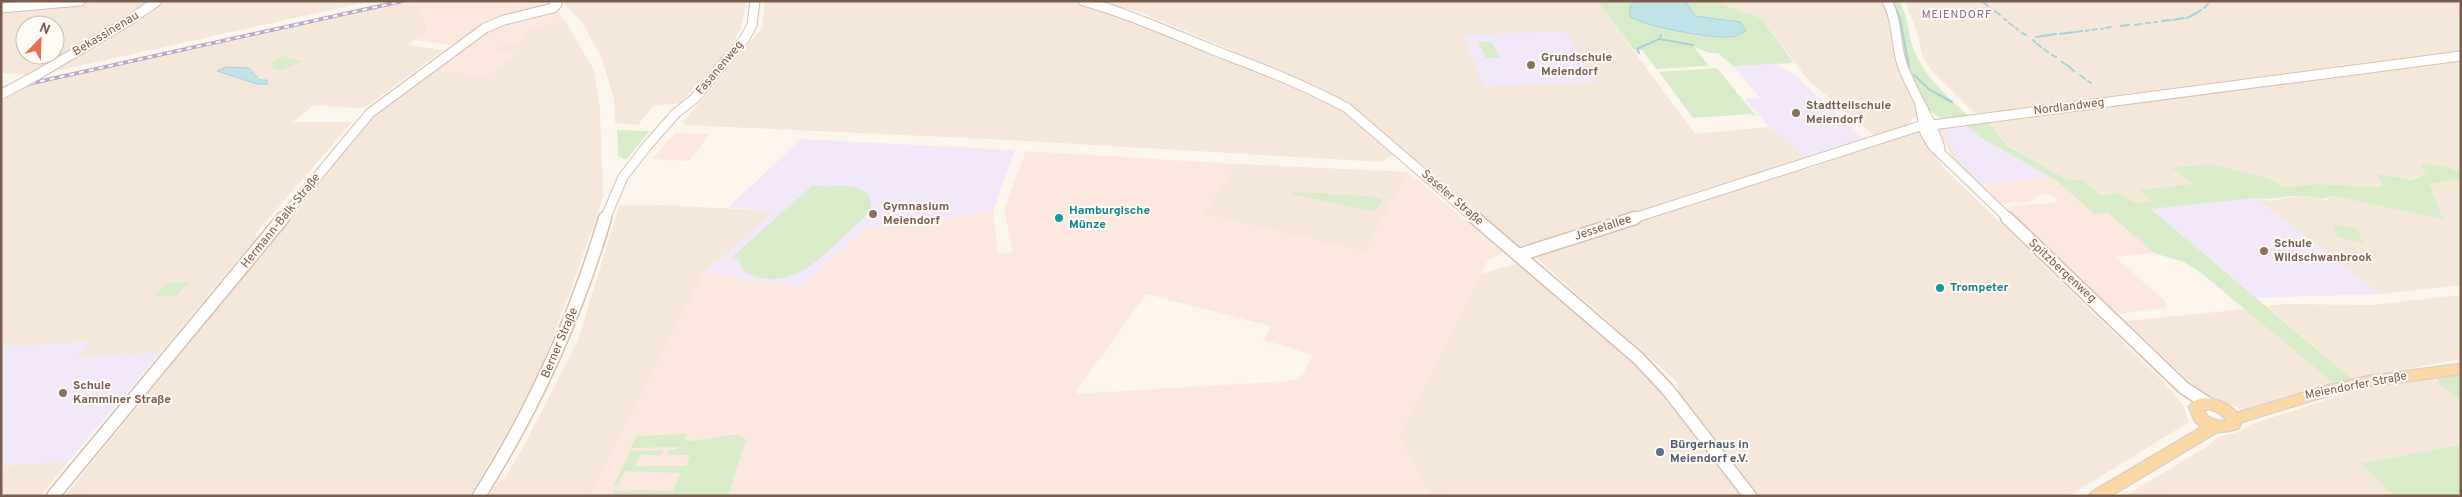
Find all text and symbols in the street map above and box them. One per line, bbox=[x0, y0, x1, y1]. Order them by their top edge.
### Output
street label: Bekassinenau bbox=[70, 8, 142, 60]
district label: MEIENDORF bbox=[1922, 8, 1992, 22]
north arrow bbox=[15, 15, 65, 65]
text: N bbox=[37, 20, 52, 39]
street label: Fasanenweg bbox=[693, 38, 747, 98]
place label: Grundschule Meiendorf bbox=[1541, 50, 1612, 80]
marker: Grundschule Meiendorf bbox=[1525, 59, 1537, 71]
street label: Nordlandweg bbox=[2033, 95, 2105, 119]
place label: Stadtteilschule Meiendorf bbox=[1806, 98, 1892, 128]
marker: Stadtteilschule Meiendorf bbox=[1790, 107, 1802, 119]
street label: Saseler Straße bbox=[1417, 166, 1487, 230]
street label: Hermann-Balk-Straße bbox=[238, 170, 324, 272]
place label: Gymnasium Meiendorf bbox=[883, 199, 949, 229]
place label: Hamburgische Münze bbox=[1069, 203, 1150, 233]
marker: Gymnasium Meiendorf bbox=[867, 208, 879, 220]
street label: Jesselallee bbox=[1572, 211, 1634, 245]
marker: Hamburgische Münze bbox=[1053, 212, 1065, 224]
street label: Spitzbergenweg bbox=[2025, 235, 2099, 307]
place label: Schule Wildschwanbrook bbox=[2274, 236, 2372, 266]
marker: Schule Wildschwanbrook bbox=[2258, 245, 2270, 257]
place label: Trompeter bbox=[1950, 280, 2008, 296]
marker: Trompeter bbox=[1934, 282, 1946, 294]
street label: Berner Straße bbox=[538, 305, 582, 381]
street label: Meiendorfer Straße bbox=[2304, 368, 2408, 404]
place label: Schule Kamminer Straße bbox=[73, 378, 171, 408]
marker: Schule Kamminer Straße bbox=[57, 387, 69, 399]
place label: Bürgerhaus in Meiendorf e.V. bbox=[1670, 437, 1749, 467]
marker: Bürgerhaus in Meiendorf e.V. bbox=[1654, 446, 1666, 458]

